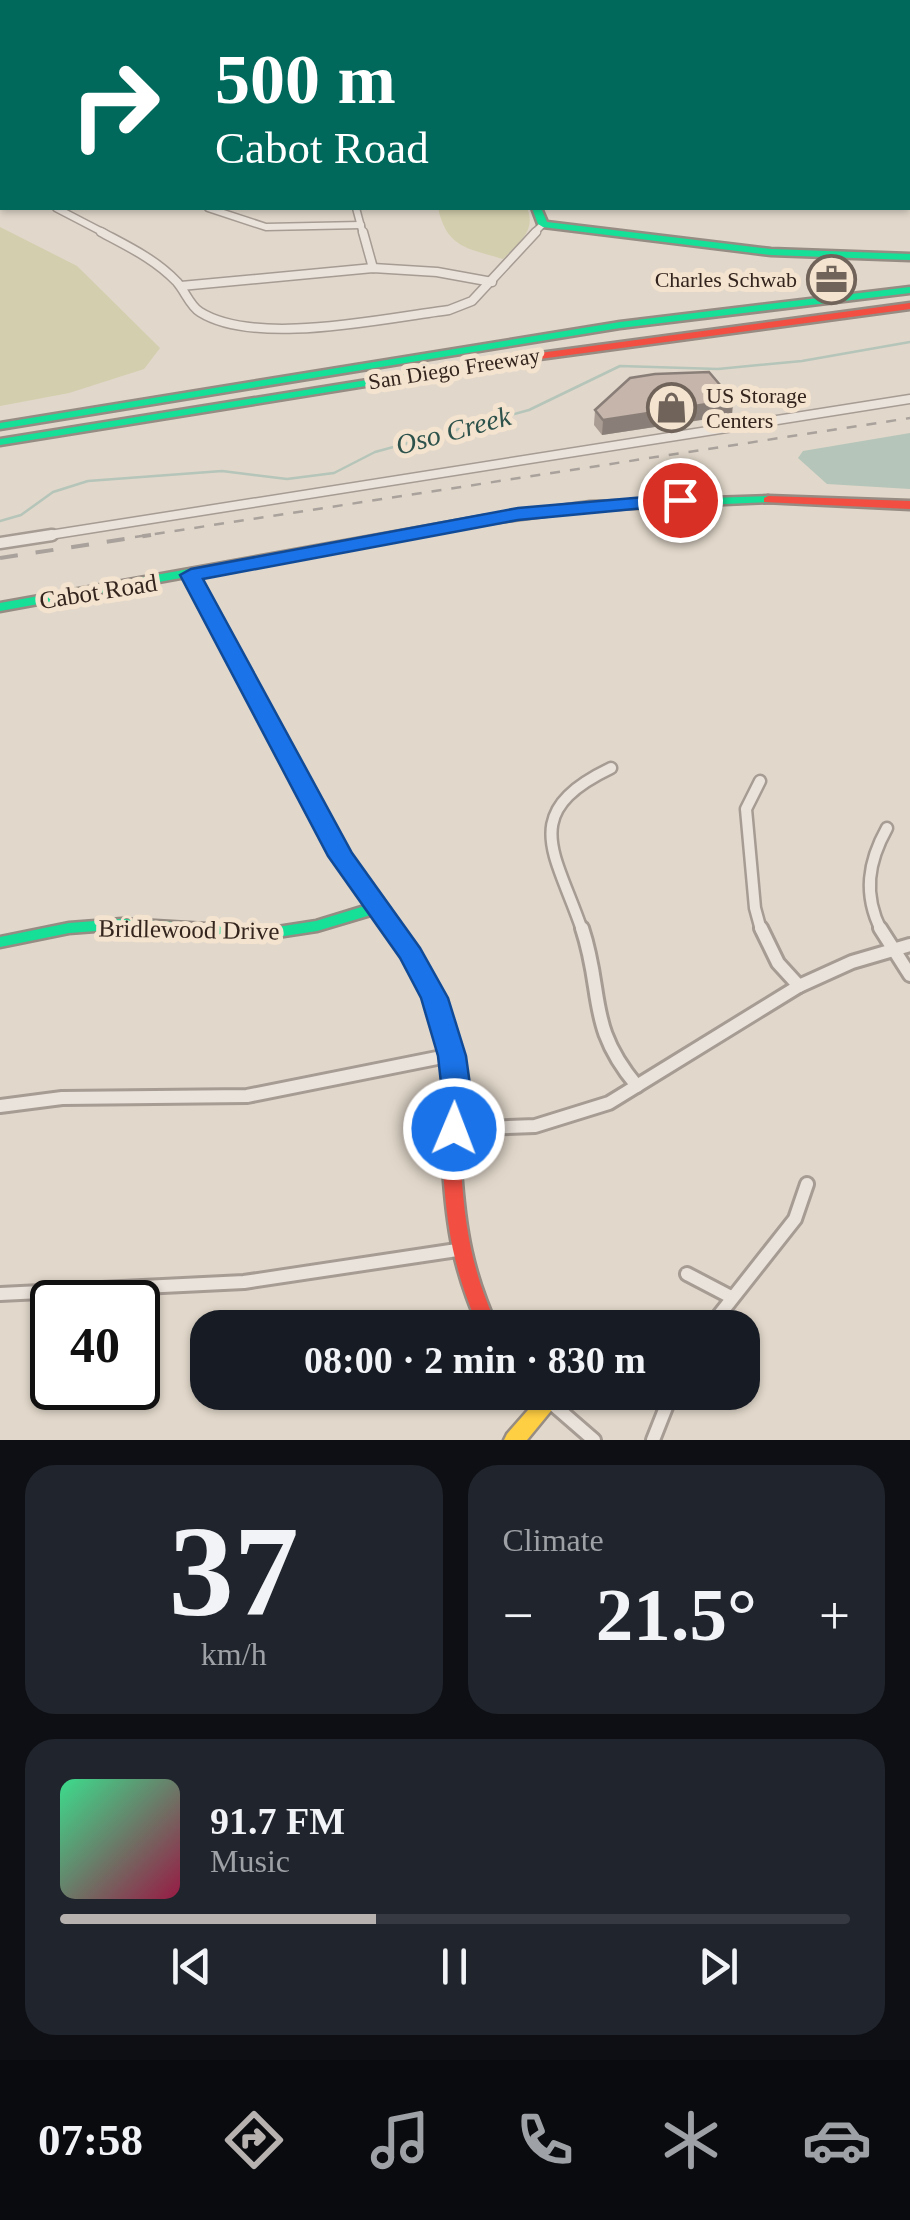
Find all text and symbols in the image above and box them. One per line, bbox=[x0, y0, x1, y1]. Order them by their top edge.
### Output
icon: right bbox=[50, 40, 180, 170]
text: 500 m bbox=[215, 41, 396, 118]
text: Cabot Road bbox=[215, 123, 429, 173]
office icon: Charles Schwab bbox=[806, 253, 858, 305]
place label: Charles Schwab bbox=[655, 267, 797, 292]
street label: San Diego Freeway bbox=[366, 343, 542, 394]
shop icon: US Storage Centers bbox=[645, 382, 697, 434]
place label: US Storage Centers bbox=[706, 383, 807, 433]
water label: Oso Creek bbox=[392, 400, 515, 461]
pin bbox=[638, 458, 723, 543]
icon: arrive bbox=[653, 473, 708, 528]
street label: Cabot Road bbox=[37, 569, 159, 614]
street label: Bridlewood Drive bbox=[98, 914, 280, 945]
position arrow bbox=[402, 1077, 506, 1181]
speed limit sign: 40 bbox=[30, 1280, 160, 1410]
text: 08:00 · 2 min · 830 m bbox=[304, 1339, 646, 1381]
text: 37 bbox=[169, 1499, 299, 1643]
text: Climate bbox=[503, 1522, 604, 1558]
text: 21.5° bbox=[596, 1573, 757, 1656]
text: − bbox=[503, 1585, 534, 1646]
text: + bbox=[819, 1585, 850, 1646]
text: km/h bbox=[201, 1636, 267, 1672]
text: 91.7 FM bbox=[210, 1800, 345, 1842]
text: Music bbox=[210, 1843, 290, 1879]
icon: previous bbox=[164, 1939, 219, 1994]
icon: pause bbox=[427, 1939, 482, 1994]
icon: next bbox=[691, 1939, 746, 1994]
icon: directions bbox=[219, 2105, 289, 2175]
icon: music bbox=[365, 2105, 435, 2175]
icon: phone bbox=[510, 2105, 580, 2175]
icon: climate bbox=[656, 2105, 726, 2175]
icon: car bbox=[802, 2105, 872, 2175]
text: 07:58 bbox=[38, 2115, 143, 2165]

